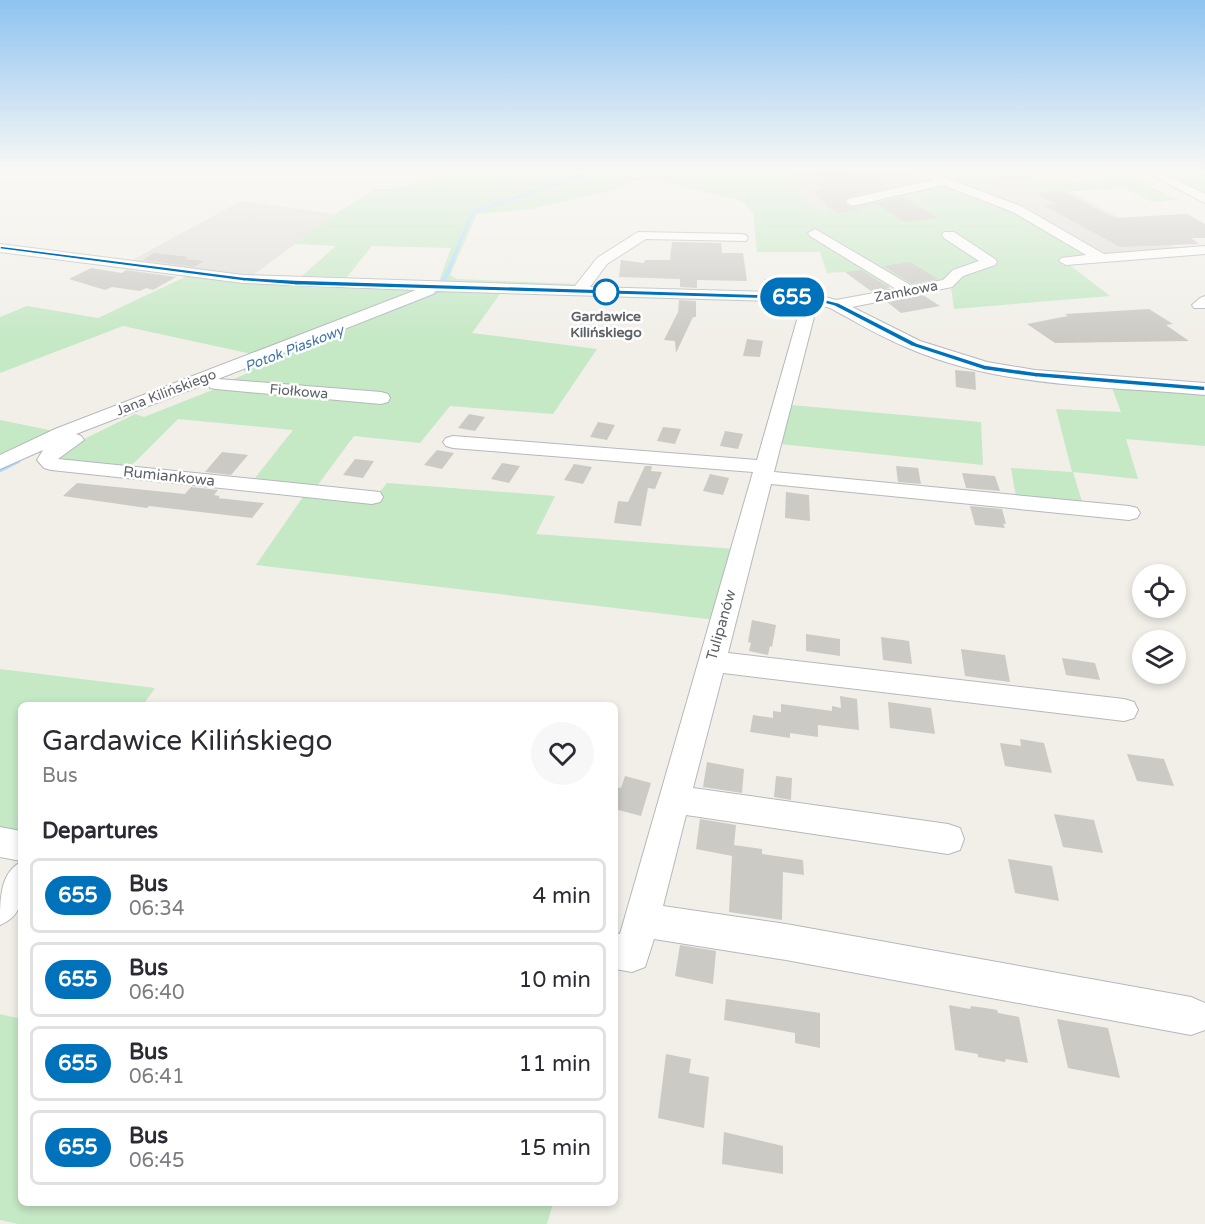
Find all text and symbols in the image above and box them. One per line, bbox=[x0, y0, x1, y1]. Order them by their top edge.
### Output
street label: Zamkowa bbox=[873, 277, 939, 306]
line badge: 655 bbox=[758, 278, 826, 316]
marker: Gardawice Kilińskiego bbox=[593, 279, 619, 305]
text: 655 bbox=[772, 285, 812, 310]
place label: Gardawice Kilińskiego bbox=[570, 308, 642, 341]
water label: Potok Piaskowy bbox=[242, 321, 347, 375]
street label: Jana Kilińskiego bbox=[114, 366, 219, 419]
street label: Fiołkowa bbox=[269, 380, 329, 403]
street label: Rumiankowa bbox=[122, 462, 216, 490]
map controls bbox=[1132, 564, 1186, 684]
button: locate bbox=[1132, 564, 1186, 618]
street label: Tulipanów bbox=[702, 587, 740, 662]
button: layers bbox=[1132, 630, 1186, 684]
button: heart bbox=[531, 722, 594, 785]
text: Gardawice Kilińskiego bbox=[42, 724, 332, 758]
text: Bus bbox=[42, 764, 78, 788]
text: Departures bbox=[42, 818, 158, 844]
text: Bus bbox=[129, 871, 168, 897]
text: 655 bbox=[58, 883, 98, 908]
text: 4 min bbox=[532, 883, 591, 909]
text: 06:34 bbox=[129, 897, 184, 921]
text: Bus bbox=[129, 955, 168, 981]
text: 655 bbox=[58, 967, 98, 992]
text: 10 min bbox=[519, 967, 591, 993]
text: 06:40 bbox=[129, 981, 184, 1005]
text: Bus bbox=[129, 1039, 168, 1065]
text: 655 bbox=[58, 1051, 98, 1076]
text: 11 min bbox=[519, 1051, 591, 1077]
text: 06:41 bbox=[129, 1065, 184, 1089]
text: Bus bbox=[129, 1123, 168, 1149]
text: 655 bbox=[58, 1135, 98, 1160]
text: 15 min bbox=[519, 1135, 591, 1161]
text: 06:45 bbox=[129, 1149, 184, 1173]

